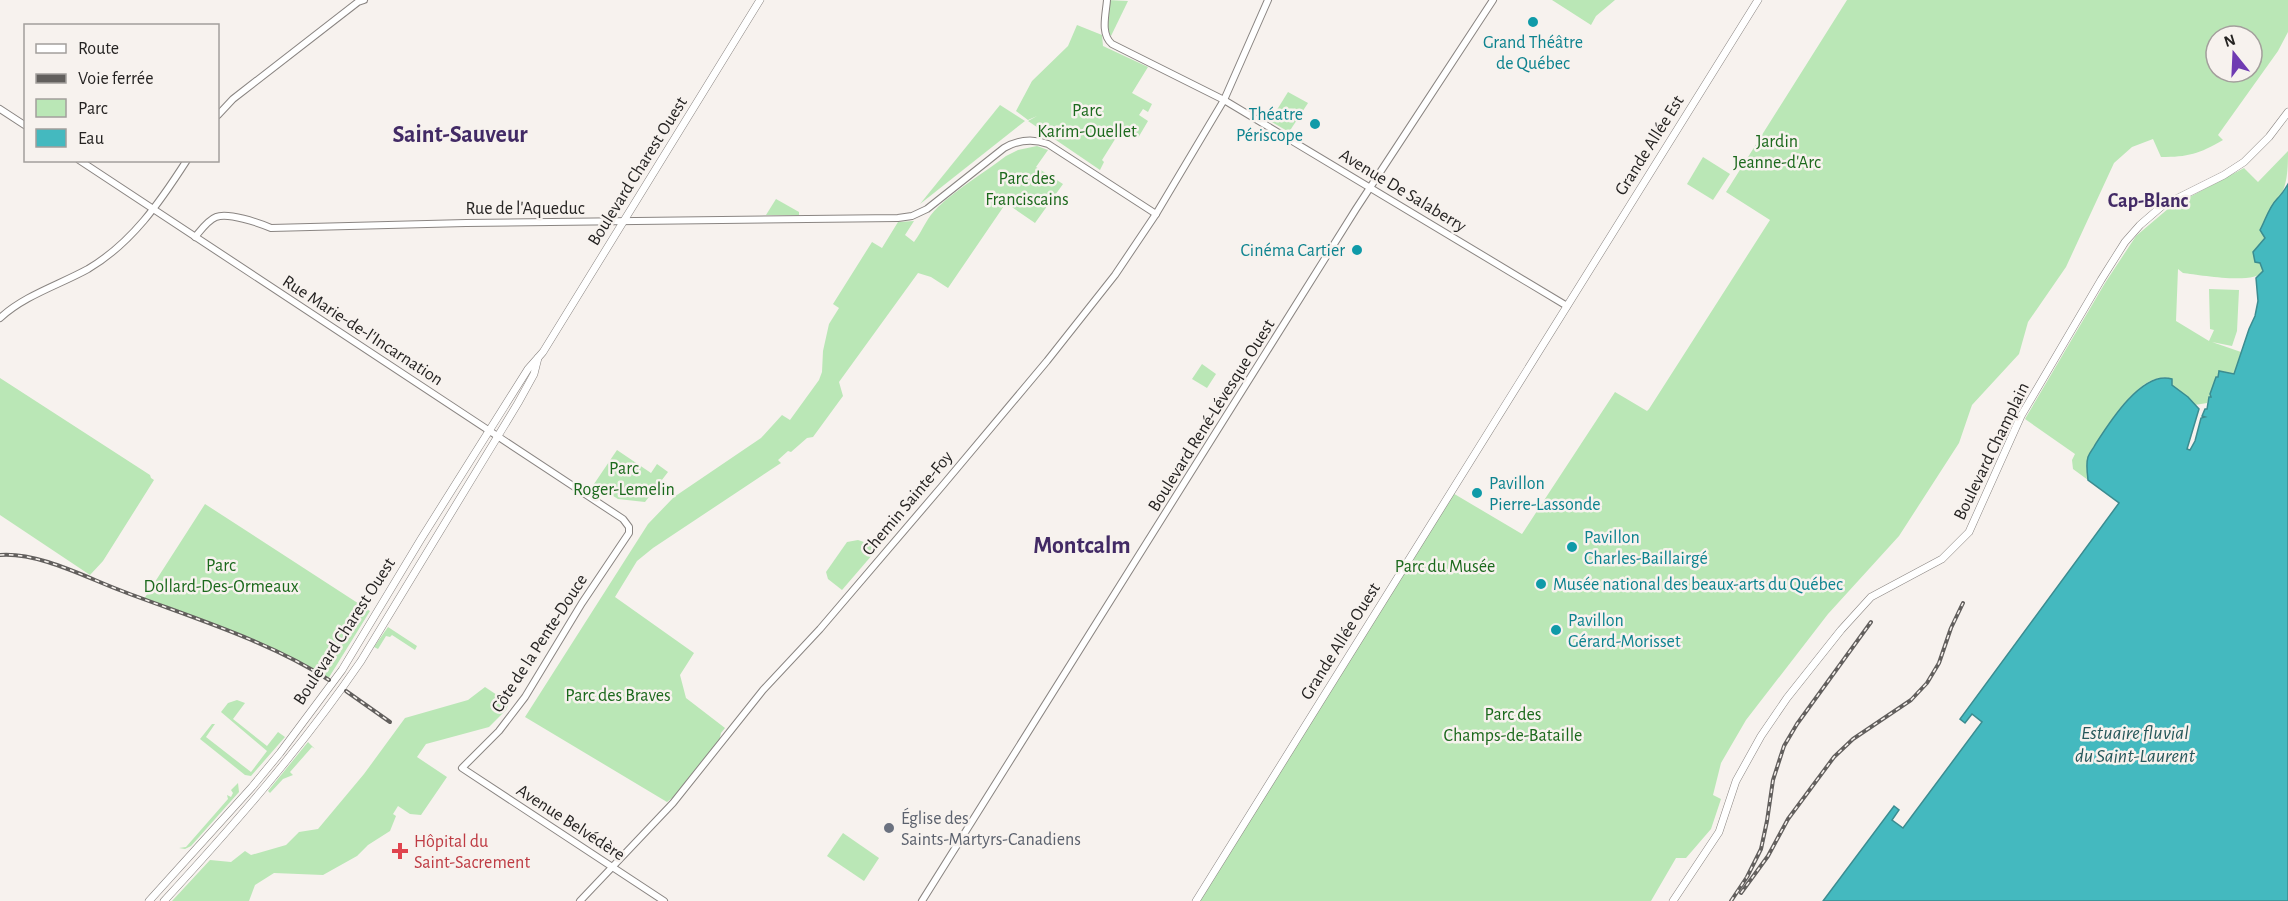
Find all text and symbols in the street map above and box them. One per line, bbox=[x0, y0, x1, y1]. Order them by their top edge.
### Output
marker: Grand Théâtre de Québec bbox=[1526, 15, 1540, 29]
legend bbox=[24, 24, 219, 162]
north arrow bbox=[2204, 24, 2264, 84]
text: N bbox=[2222, 31, 2237, 50]
place label: Grand Théâtre de Québec bbox=[1483, 34, 1583, 73]
text: Route bbox=[78, 40, 119, 58]
text: Voie ferrée bbox=[78, 70, 153, 88]
street label: Grande Allée Est bbox=[1612, 92, 1688, 199]
street label: Boulevard Charest Ouest bbox=[585, 94, 691, 249]
text: Parc bbox=[78, 100, 108, 118]
park label: Parc Karim-Ouellet bbox=[1037, 102, 1137, 141]
place label: Théatre Périscope bbox=[1236, 106, 1303, 145]
marker: Théatre Périscope bbox=[1308, 117, 1322, 131]
district label: Saint-Sauveur bbox=[392, 123, 528, 147]
text: Eau bbox=[78, 130, 104, 148]
park label: Jardin Jeanne-d'Arc bbox=[1733, 133, 1821, 172]
street label: Avenue De Salaberry bbox=[1336, 146, 1469, 236]
park label: Parc des Franciscains bbox=[985, 170, 1069, 209]
district label: Cap-Blanc bbox=[2108, 191, 2189, 211]
street label: Rue de l'Aqueduc bbox=[465, 200, 585, 218]
place label: Cinéma Cartier bbox=[1240, 242, 1345, 260]
marker: Cinéma Cartier bbox=[1350, 243, 1364, 257]
street label: Rue Marie-de-l'Incarnation bbox=[279, 272, 446, 389]
street label: Boulevard René-Lévesque Ouest bbox=[1145, 316, 1279, 515]
street label: Boulevard Champlain bbox=[1951, 380, 2033, 523]
street label: Chemin Sainte-Foy bbox=[859, 448, 957, 559]
park label: Parc Roger-Lemelin bbox=[573, 460, 675, 499]
place label: Pavillon Pierre-Lassonde bbox=[1489, 475, 1601, 514]
marker: Pavillon Pierre-Lassonde bbox=[1470, 486, 1484, 500]
place label: Pavillon Charles-Baillairgé bbox=[1584, 529, 1708, 568]
district label: Montcalm bbox=[1033, 534, 1131, 558]
marker: Pavillon Charles-Baillairgé bbox=[1565, 540, 1579, 554]
street label: Boulevard Charest Ouest bbox=[291, 555, 399, 708]
park label: Parc Dollard-Des-Ormeaux bbox=[144, 557, 299, 596]
park label: Parc du Musée bbox=[1395, 558, 1495, 576]
street label: Côte de la Pente-Douce bbox=[489, 571, 591, 716]
place label: Musée national des beaux-arts du Québec bbox=[1553, 576, 1843, 594]
marker: Musée national des beaux-arts du Québec bbox=[1534, 577, 1548, 591]
street label: Grande Allée Ouest bbox=[1298, 580, 1384, 703]
place label: Pavillon Gérard-Morisset bbox=[1568, 612, 1681, 651]
marker: Pavillon Gérard-Morisset bbox=[1549, 623, 1563, 637]
park label: Parc des Braves bbox=[565, 687, 671, 705]
park label: Parc des Champs-de-Bataille bbox=[1444, 706, 1582, 745]
water label: Estuaire fluvial du Saint-Laurent bbox=[2075, 723, 2195, 766]
street label: Avenue Belvédère bbox=[513, 781, 628, 864]
place label: Église des Saints-Martyrs-Canadiens bbox=[901, 807, 1081, 849]
marker: Église des Saints-Martyrs-Canadiens bbox=[882, 821, 896, 835]
place label: Hôpital du Saint-Sacrement bbox=[414, 833, 530, 872]
marker: Hôpital du Saint-Sacrement bbox=[391, 842, 409, 860]

